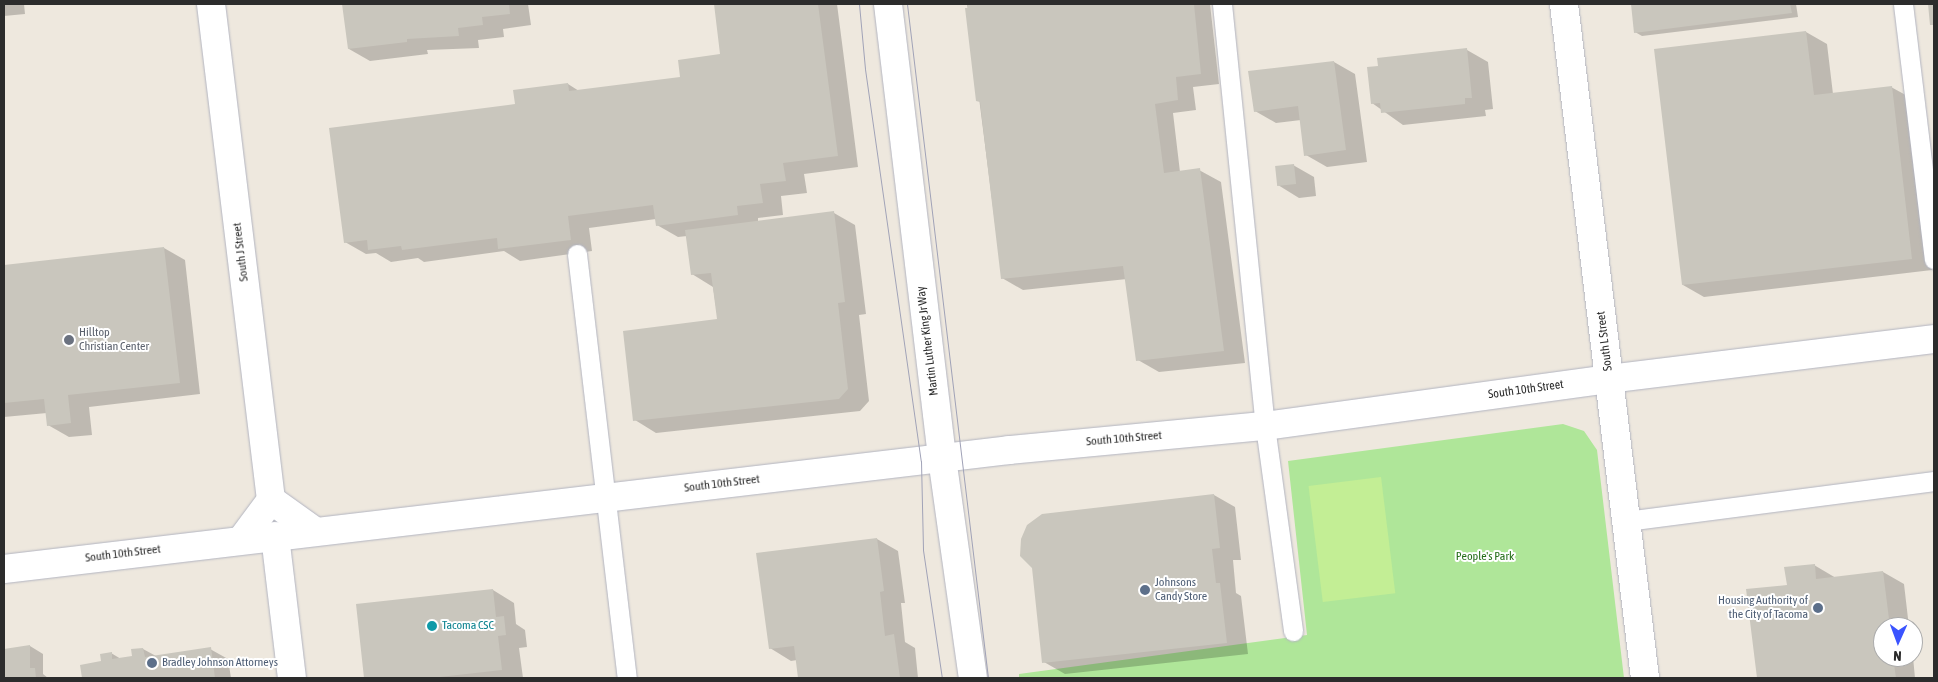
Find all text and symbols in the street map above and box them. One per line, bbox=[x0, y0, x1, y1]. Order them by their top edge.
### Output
street label: South J Street bbox=[230, 222, 252, 282]
street label: Martin Luther King Jr Way bbox=[914, 285, 942, 397]
street label: South L Street bbox=[1594, 310, 1616, 372]
place label: Hilltop Christian Center bbox=[79, 326, 149, 354]
marker: Hilltop Christian Center bbox=[63, 334, 75, 346]
street label: South 10th Street bbox=[1487, 378, 1565, 402]
street label: South 10th Street bbox=[1086, 429, 1162, 449]
street label: South 10th Street bbox=[683, 472, 761, 496]
street label: South 10th Street bbox=[84, 542, 162, 566]
park label: People's Park bbox=[1456, 550, 1514, 564]
place label: Johnsons Candy Store bbox=[1155, 576, 1207, 604]
marker: Johnsons Candy Store bbox=[1139, 584, 1151, 596]
place label: Housing Authority of the City of Tacoma bbox=[1718, 594, 1808, 622]
marker: Housing Authority of the City of Tacoma bbox=[1812, 602, 1824, 614]
north arrow bbox=[1873, 617, 1923, 667]
place label: Tacoma CSC bbox=[442, 619, 494, 633]
marker: Tacoma CSC bbox=[426, 620, 438, 632]
text: N bbox=[1893, 648, 1902, 664]
place label: Bradley Johnson Attorneys bbox=[162, 656, 278, 670]
marker: Bradley Johnson Attorneys bbox=[146, 657, 158, 669]

